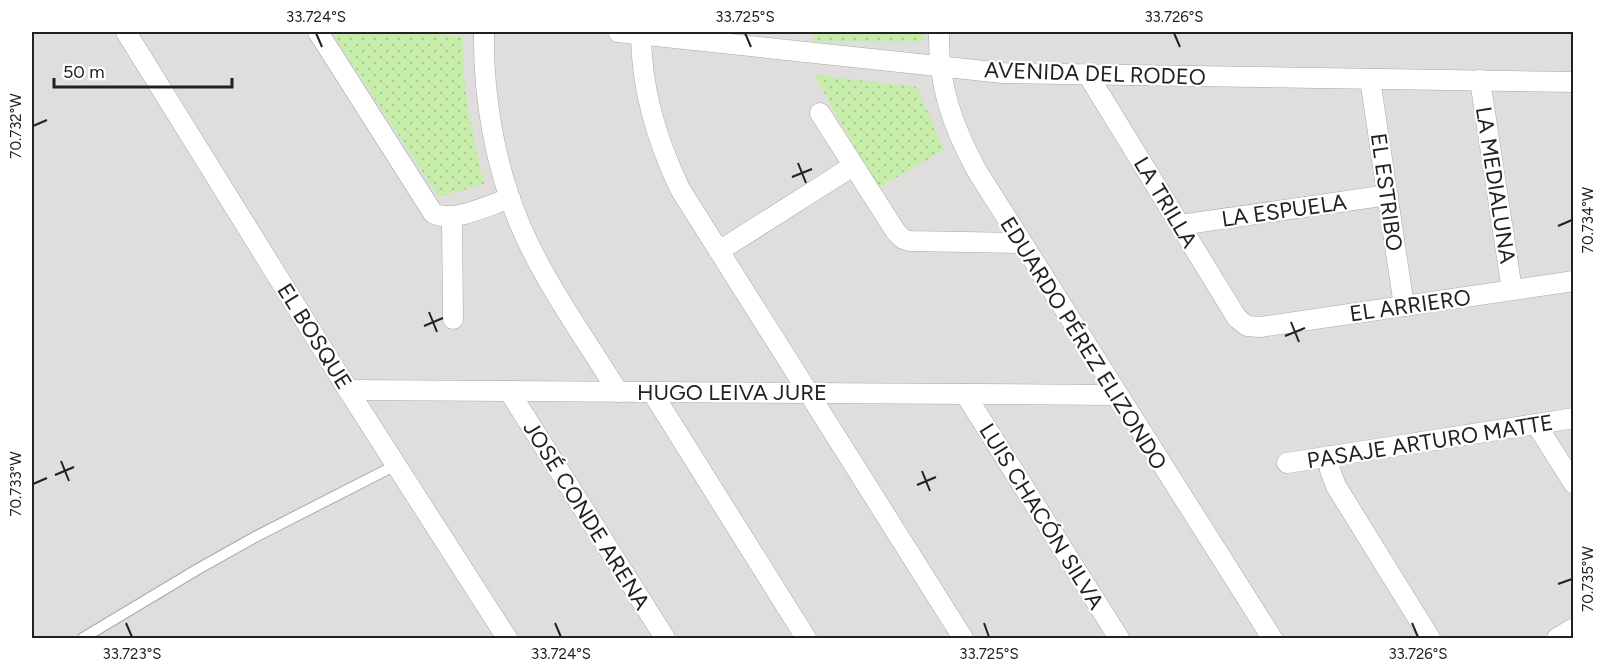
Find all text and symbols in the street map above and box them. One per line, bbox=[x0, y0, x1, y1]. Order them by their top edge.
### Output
text: 33.724°S bbox=[286, 8, 346, 26]
text: 33.725°S bbox=[715, 8, 775, 26]
text: 33.726°S bbox=[1144, 8, 1204, 26]
scale bar bbox=[54, 51, 232, 89]
street label: AVENIDA DEL RODEO bbox=[984, 56, 1206, 91]
text: 50 m bbox=[63, 61, 105, 83]
text: 70.732°W bbox=[7, 93, 25, 159]
street label: LA MEDIALUNA bbox=[1470, 105, 1521, 265]
street label: EL ESTRIBO bbox=[1365, 131, 1408, 253]
street label: LA TRILLA bbox=[1128, 152, 1203, 253]
text: 70.734°W bbox=[1579, 186, 1597, 253]
street label: LA ESPUELA bbox=[1220, 188, 1348, 233]
street label: EDUARDO PÉREZ ELIZONDO bbox=[995, 212, 1173, 475]
street label: EL BOSQUE bbox=[271, 278, 358, 394]
street label: EL ARRIERO bbox=[1348, 284, 1472, 327]
street label: HUGO LEIVA JURE bbox=[637, 379, 827, 406]
street label: PASAJE ARTURO MATTE bbox=[1305, 409, 1555, 474]
street label: JOSÉ CONDE ARENA bbox=[517, 416, 656, 615]
street label: LUIS CHACÓN SILVA bbox=[973, 418, 1110, 614]
text: 70.733°W bbox=[7, 451, 25, 517]
text: 70.735°W bbox=[1579, 546, 1597, 612]
text: 33.723°S bbox=[103, 645, 161, 663]
text: 33.724°S bbox=[531, 645, 591, 663]
text: 33.725°S bbox=[959, 645, 1019, 663]
text: 33.726°S bbox=[1388, 645, 1448, 663]

